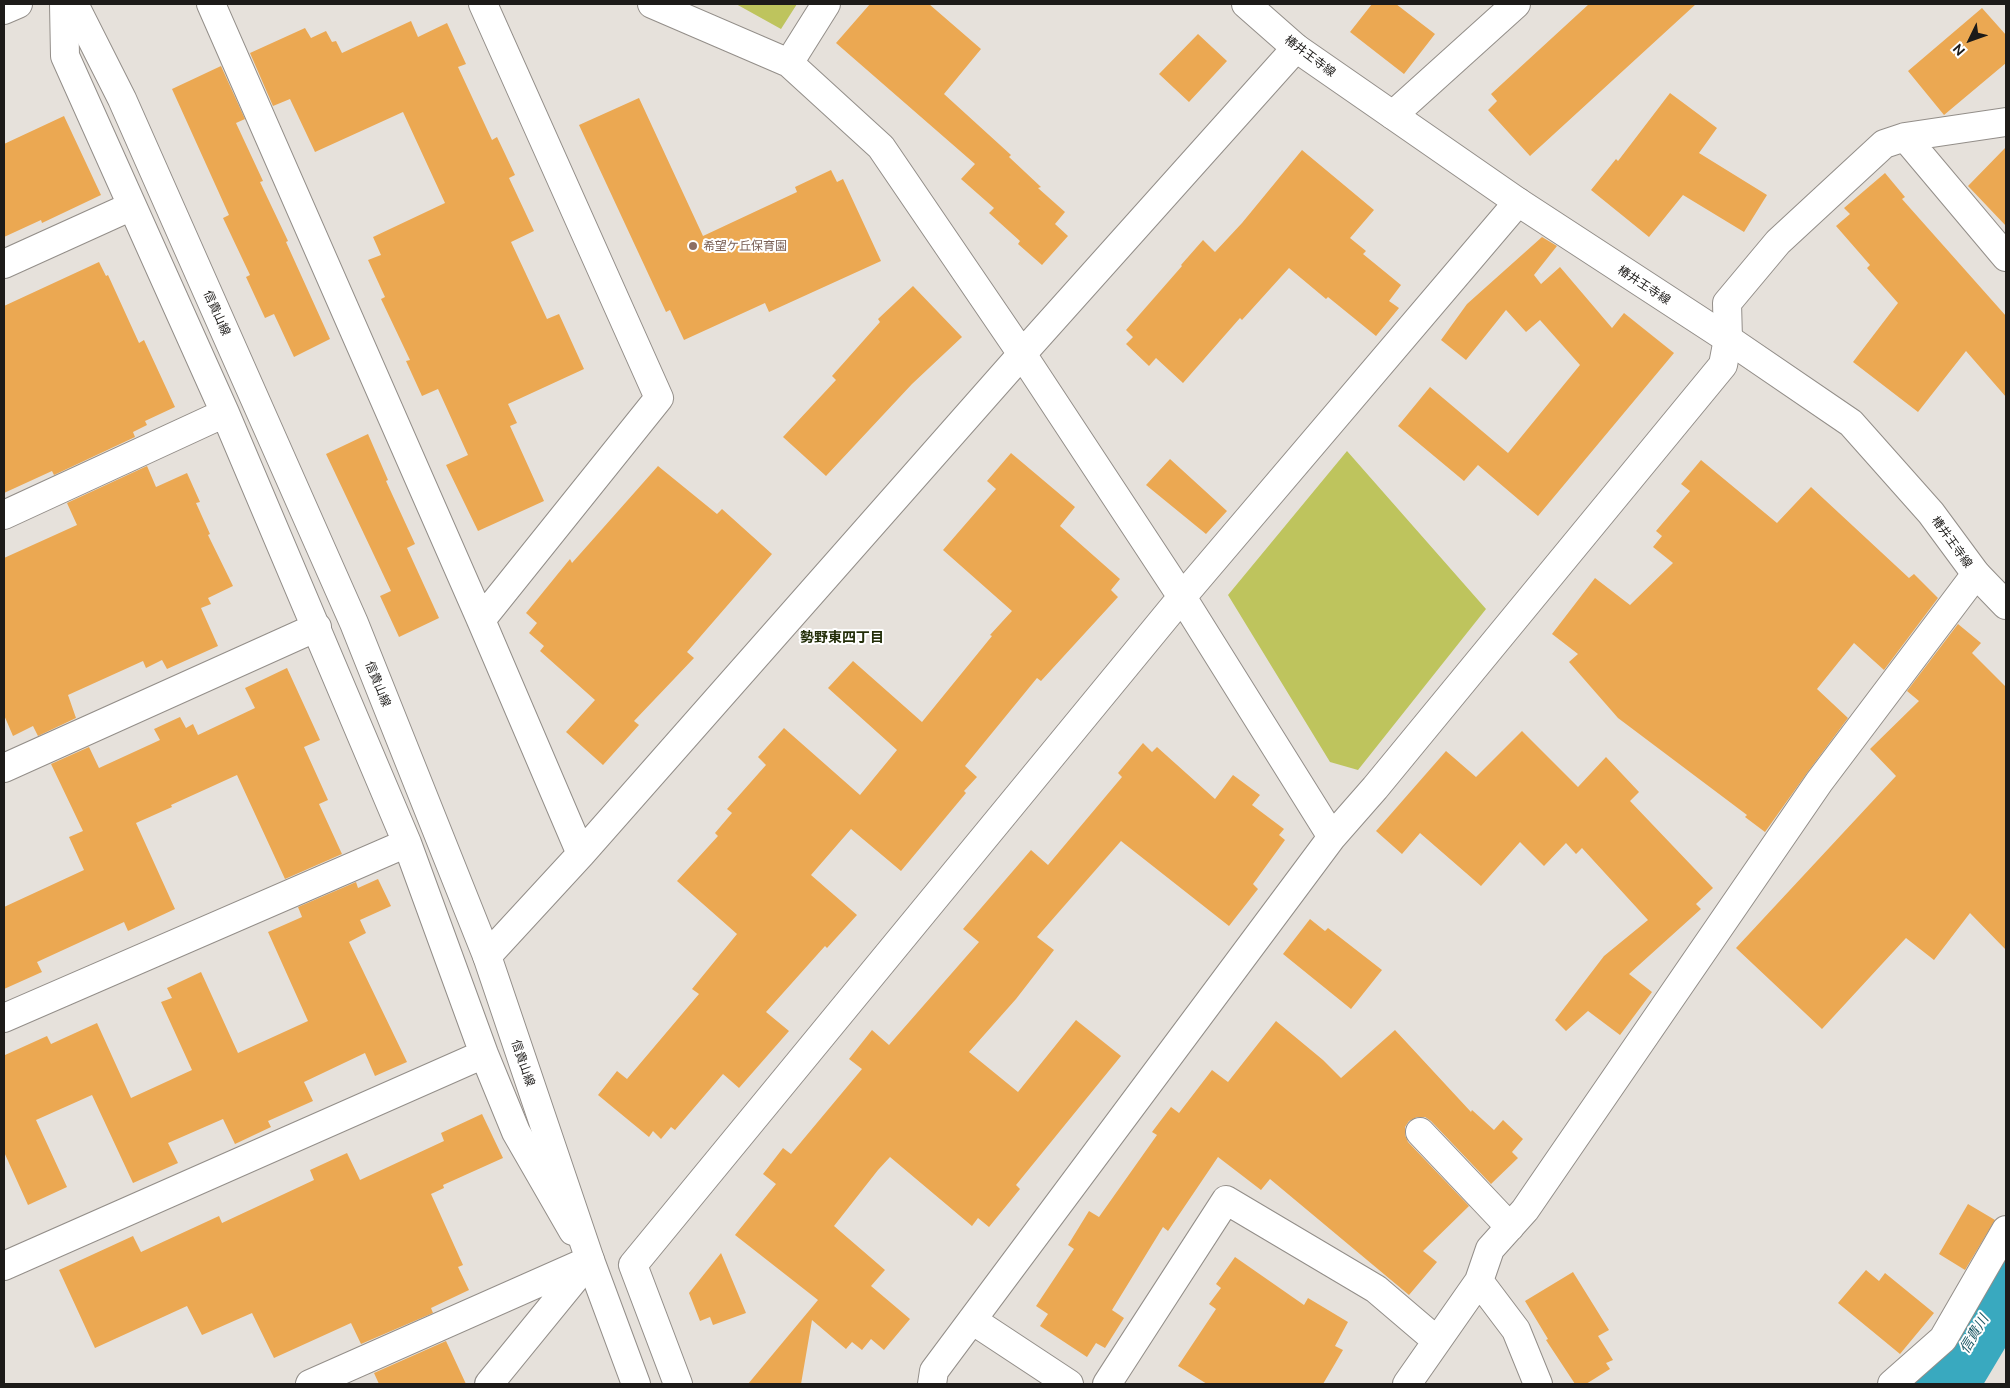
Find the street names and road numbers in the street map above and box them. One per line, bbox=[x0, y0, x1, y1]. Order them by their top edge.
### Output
street label: 椿井王寺線 bbox=[1282, 32, 1338, 80]
street label: 椿井王寺線 bbox=[1615, 263, 1673, 307]
street label: 信貴山線 bbox=[201, 288, 233, 338]
street label: 椿井王寺線 bbox=[1929, 513, 1975, 571]
street label: 信貴山線 bbox=[362, 659, 394, 709]
street label: 信貴山線 bbox=[508, 1038, 538, 1088]

